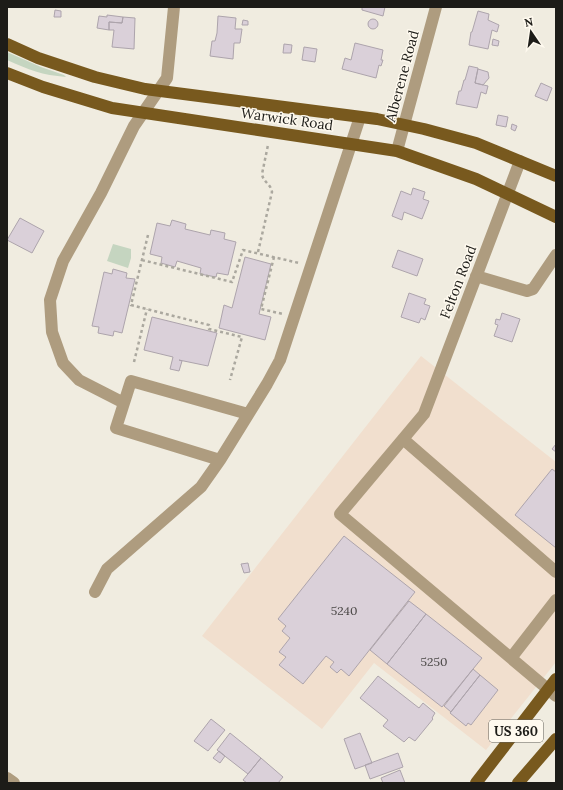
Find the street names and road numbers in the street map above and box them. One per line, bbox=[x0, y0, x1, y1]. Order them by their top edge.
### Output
street label: Alberene Road bbox=[381, 28, 423, 125]
street label: Warwick Road bbox=[240, 104, 334, 134]
street label: Felton Road bbox=[436, 243, 480, 321]
road number: US 360 bbox=[489, 720, 543, 742]

